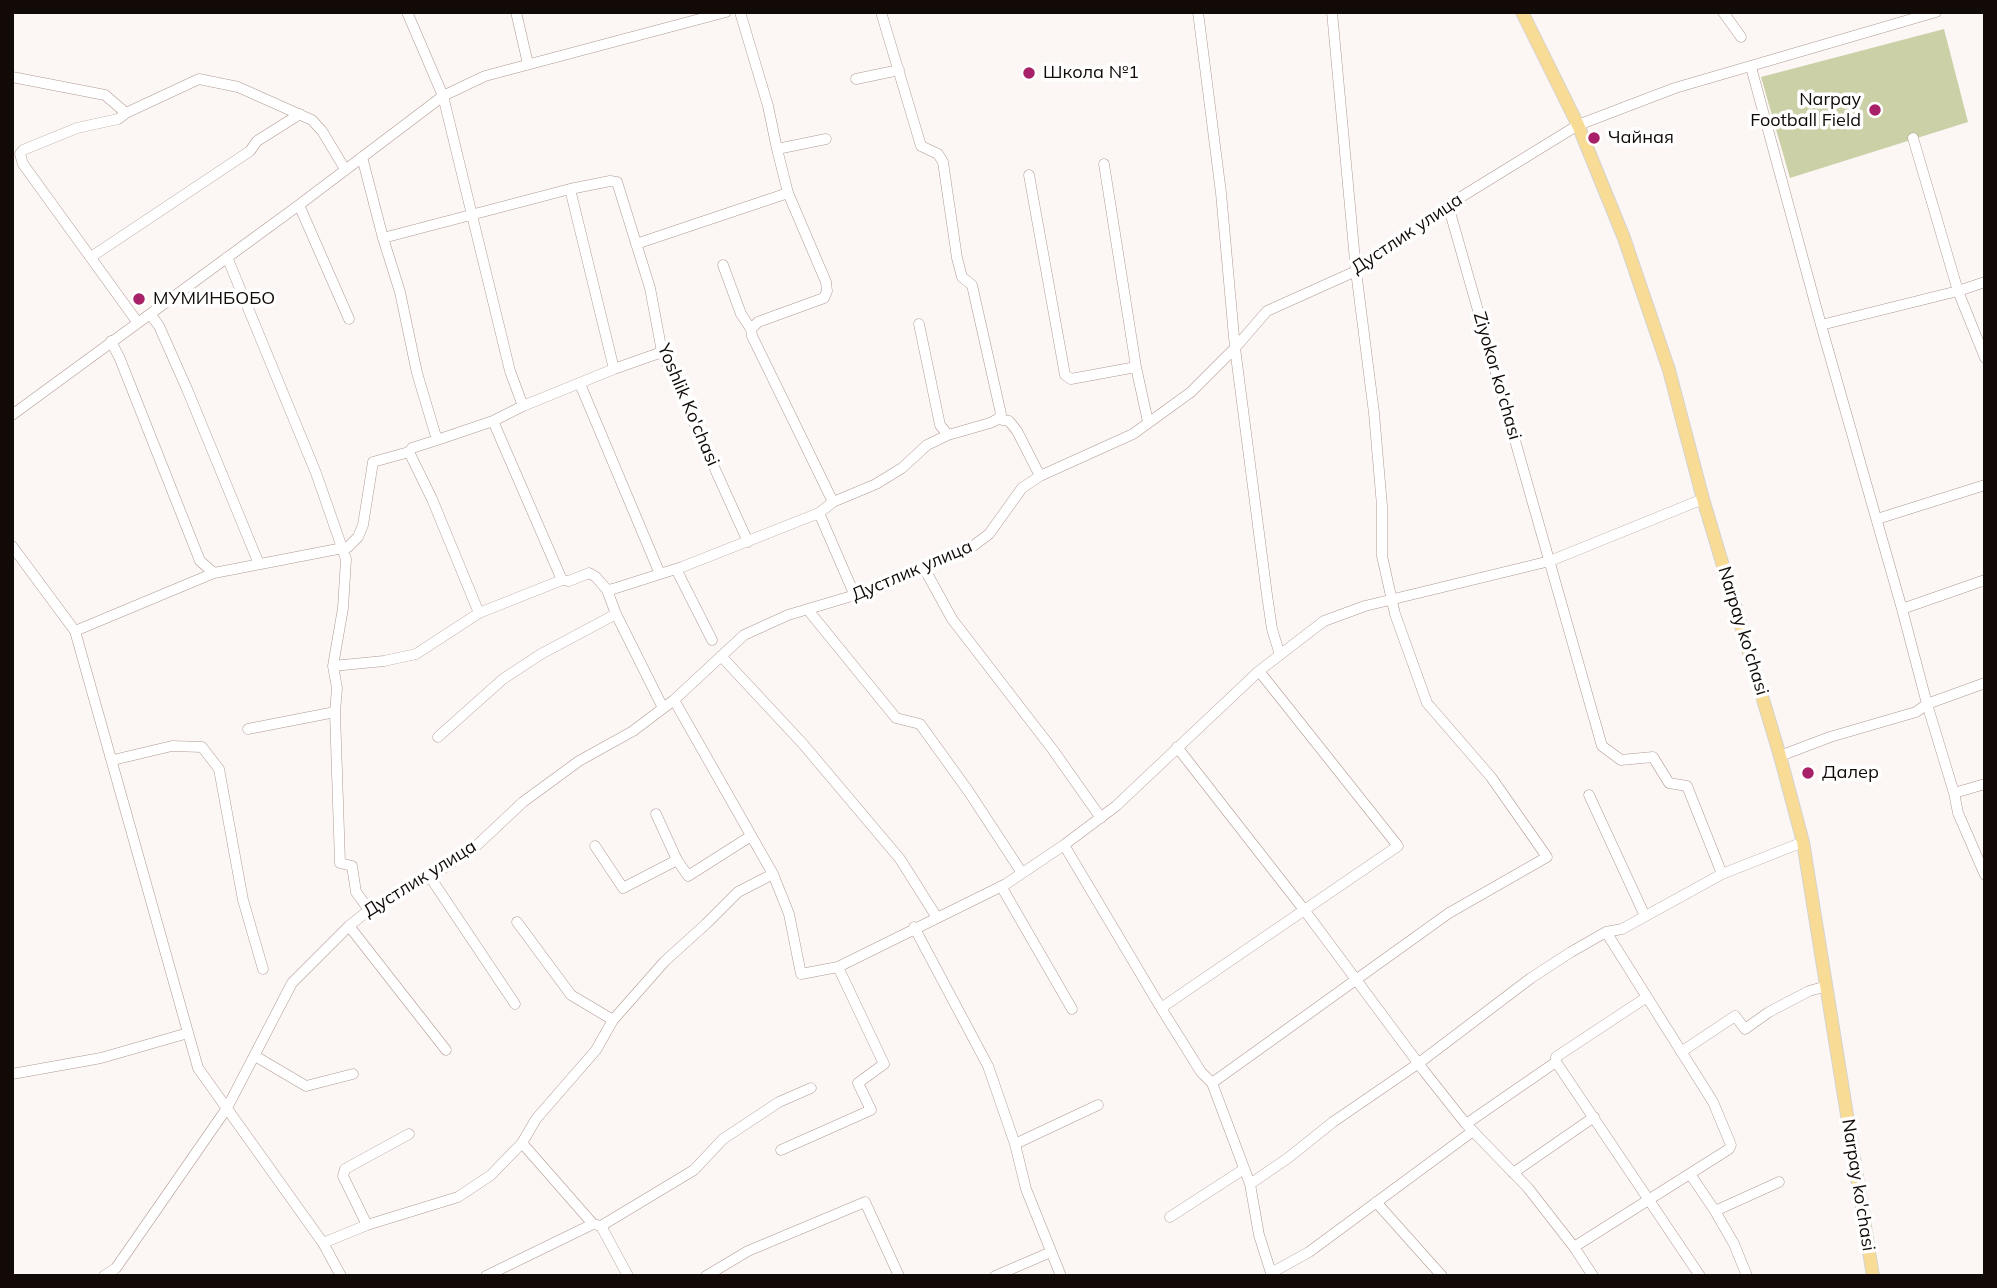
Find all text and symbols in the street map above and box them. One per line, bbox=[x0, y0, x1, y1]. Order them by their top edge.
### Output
place label: Школа №1 bbox=[1043, 62, 1139, 84]
marker: Школа №1 bbox=[1021, 65, 1037, 81]
place label: Narpay Football Field bbox=[1750, 89, 1861, 132]
marker: Narpay Football Field bbox=[1867, 102, 1883, 118]
place label: Чайная bbox=[1608, 127, 1674, 149]
marker: Чайная bbox=[1586, 130, 1602, 146]
street label: Дустлик улица bbox=[1347, 189, 1467, 279]
place label: МУМИНБОБО bbox=[153, 288, 275, 310]
marker: МУМИНБОБО bbox=[131, 291, 147, 307]
street label: Ziyokor ko'chasi bbox=[1468, 310, 1526, 442]
street label: Yoshlik Ko'chasi bbox=[653, 341, 723, 469]
street label: Дустлик улица bbox=[848, 536, 976, 606]
street label: Narpay ko'chasi bbox=[1713, 564, 1773, 698]
place label: Далер bbox=[1822, 762, 1879, 784]
marker: Далер bbox=[1800, 765, 1816, 781]
street label: Дустлик улица bbox=[360, 836, 480, 922]
street label: Narpay ko'chasi bbox=[1837, 1117, 1879, 1253]

